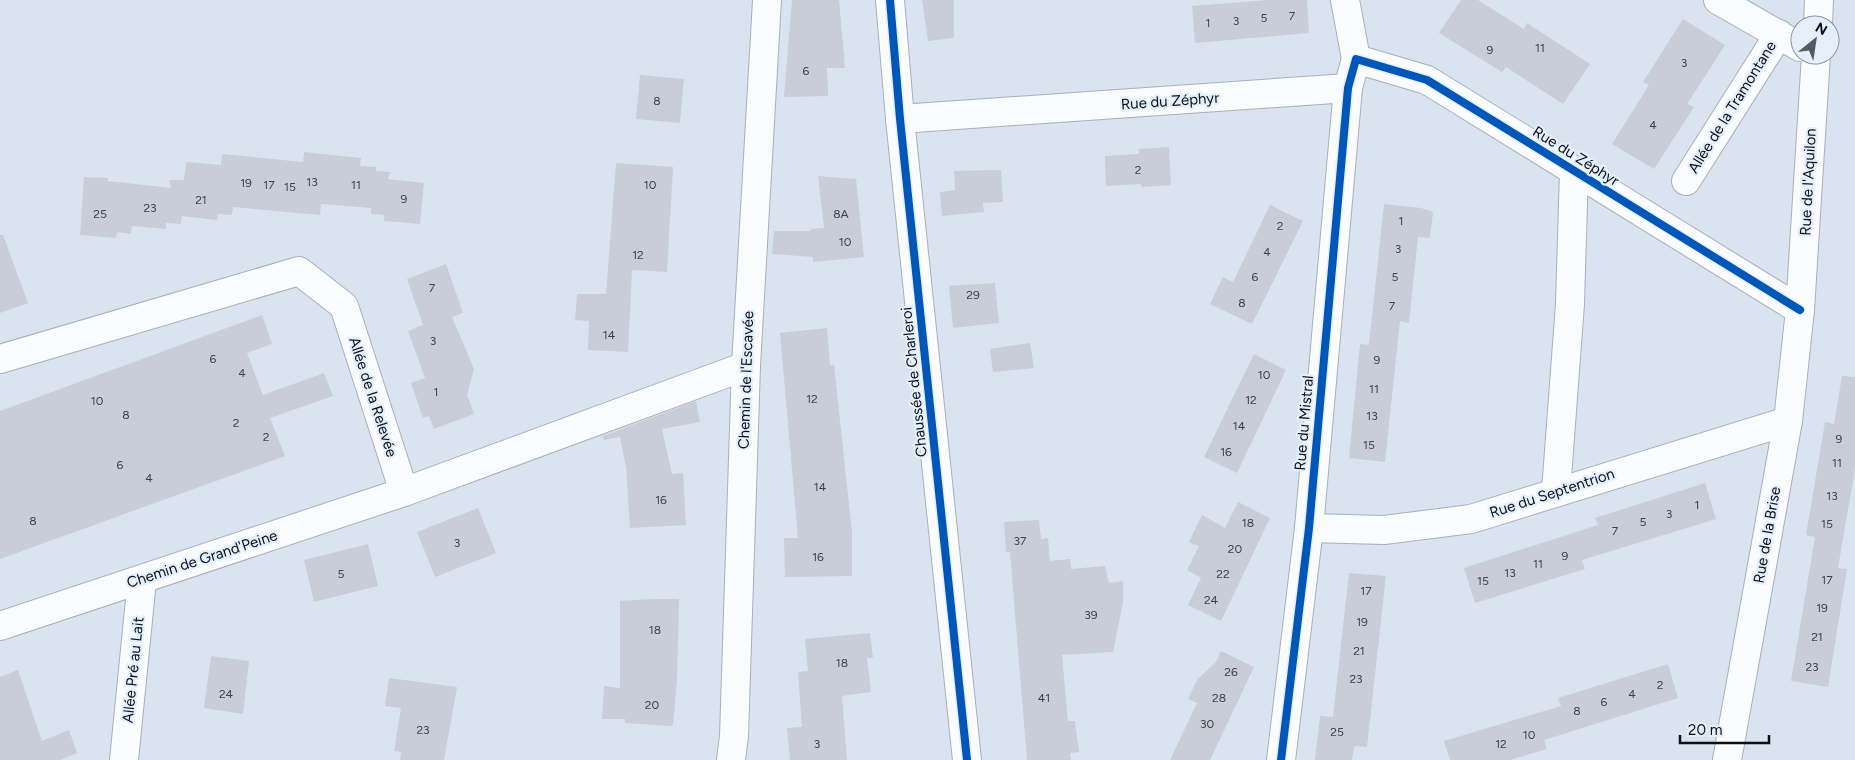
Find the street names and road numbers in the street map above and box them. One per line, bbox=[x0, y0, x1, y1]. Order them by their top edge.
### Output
street label: Allée de la Tramontane bbox=[1684, 38, 1780, 176]
street label: Rue du Zéphyr bbox=[1120, 89, 1220, 113]
street label: Rue du Zéphyr bbox=[1529, 122, 1623, 190]
street label: Rue de l'Aquilon bbox=[1796, 128, 1820, 236]
street label: Chaussée de Charleroi bbox=[897, 306, 931, 458]
street label: Chemin de l'Escavée bbox=[735, 311, 757, 449]
street label: Allée de la Relevée bbox=[345, 335, 401, 459]
street label: Rue du Mistral bbox=[1291, 375, 1317, 471]
street label: Rue du Septentrion bbox=[1487, 464, 1617, 522]
street label: Rue de la Brise bbox=[1750, 485, 1784, 585]
street label: Chemin de Grand'Peine bbox=[124, 526, 280, 592]
street label: Allée Pré au Lait bbox=[118, 616, 148, 724]

